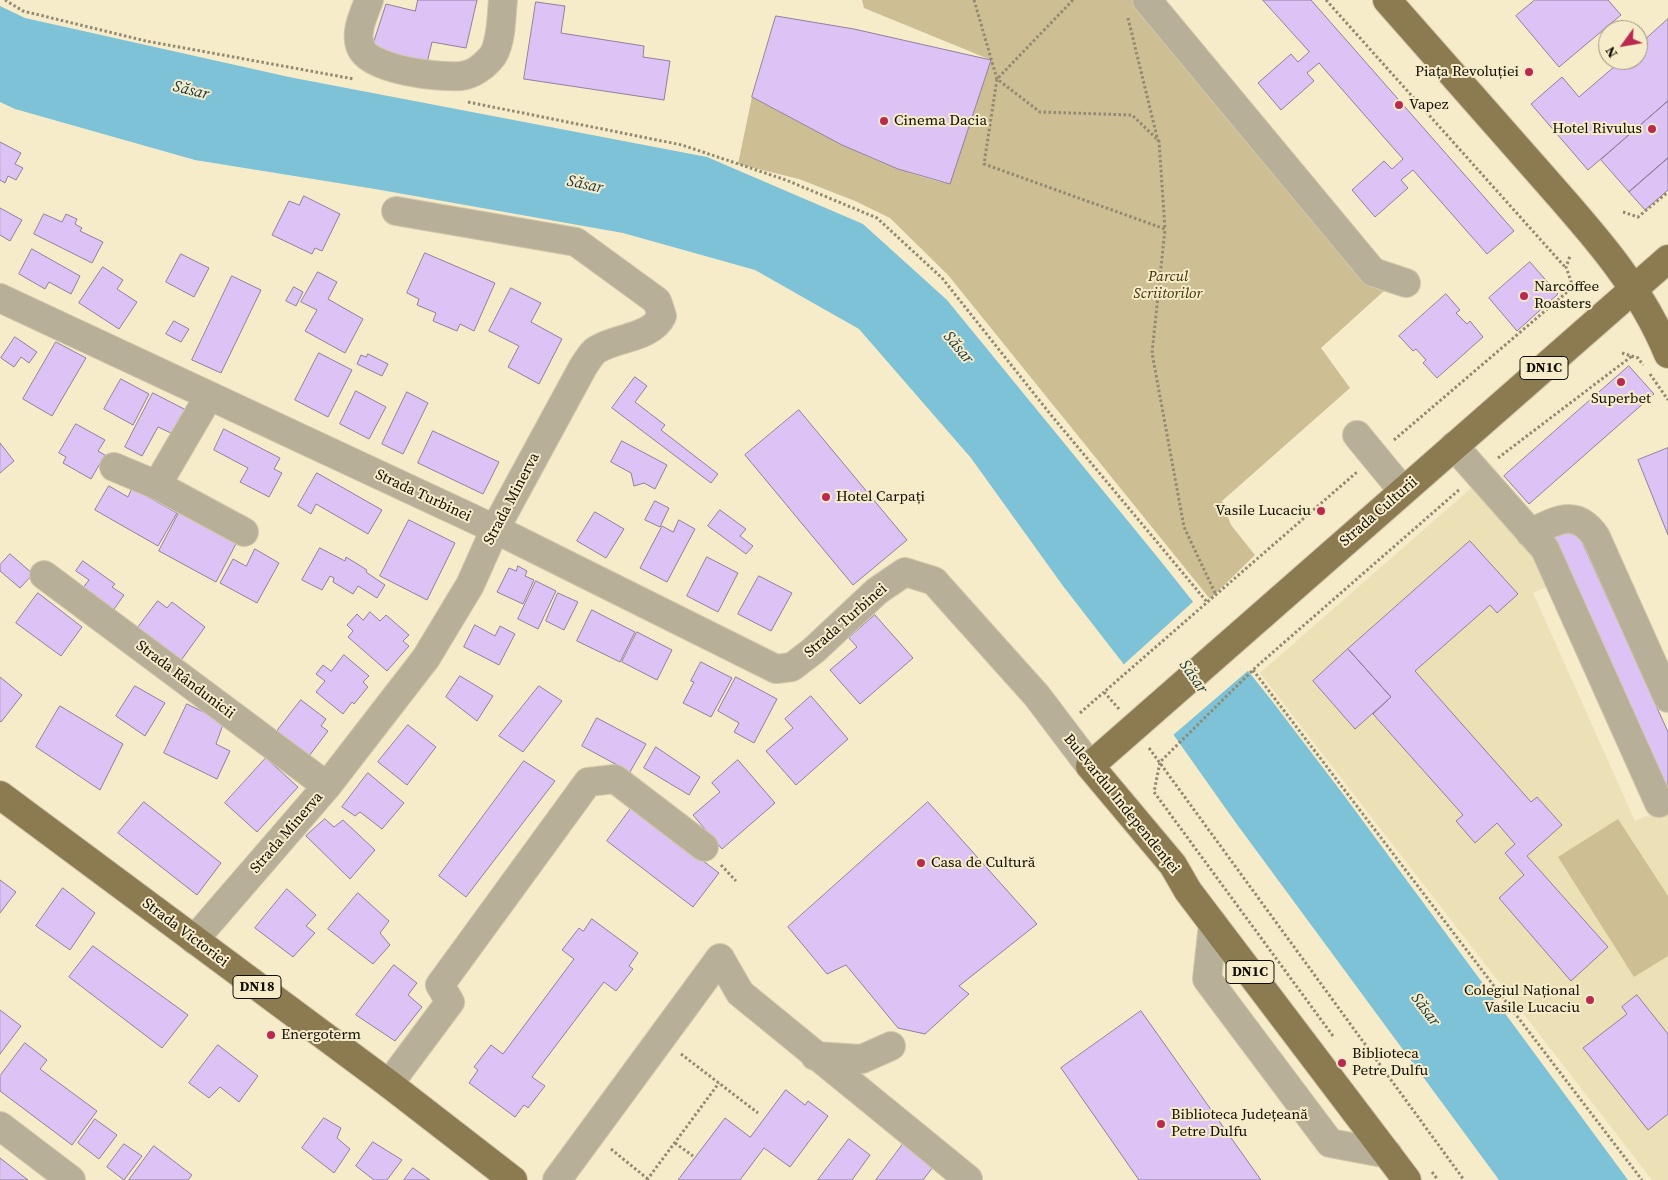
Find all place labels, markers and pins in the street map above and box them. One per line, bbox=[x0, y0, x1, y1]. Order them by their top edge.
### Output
place label: Piața Revoluției bbox=[1415, 63, 1519, 81]
marker: Piața Revoluției bbox=[1523, 66, 1535, 78]
place label: Vapez bbox=[1409, 96, 1448, 114]
marker: Vapez bbox=[1393, 99, 1405, 111]
place label: Cinema Dacia bbox=[894, 112, 987, 130]
marker: Cinema Dacia bbox=[878, 115, 890, 127]
place label: Hotel Rivulus bbox=[1552, 120, 1642, 138]
marker: Hotel Rivulus bbox=[1646, 123, 1658, 135]
place label: Narcoffee Roasters bbox=[1534, 278, 1599, 313]
marker: Narcoffee Roasters bbox=[1518, 290, 1530, 302]
marker: Superbet bbox=[1615, 376, 1627, 388]
place label: Superbet bbox=[1591, 390, 1651, 408]
place label: Hotel Carpați bbox=[836, 488, 925, 506]
marker: Hotel Carpați bbox=[820, 491, 832, 503]
place label: Vasile Lucaciu bbox=[1215, 502, 1311, 520]
marker: Vasile Lucaciu bbox=[1315, 505, 1327, 517]
place label: Casa de Cultură bbox=[931, 854, 1035, 872]
marker: Casa de Cultură bbox=[915, 857, 927, 869]
place label: Colegiul Național Vasile Lucaciu bbox=[1464, 982, 1580, 1017]
marker: Colegiul Național Vasile Lucaciu bbox=[1584, 994, 1596, 1006]
place label: Energoterm bbox=[281, 1026, 361, 1044]
marker: Energoterm bbox=[265, 1029, 277, 1041]
place label: Biblioteca Petre Dulfu bbox=[1352, 1045, 1428, 1080]
marker: Biblioteca Petre Dulfu bbox=[1336, 1057, 1348, 1069]
place label: Biblioteca Județeană Petre Dulfu bbox=[1171, 1106, 1308, 1141]
marker: Biblioteca Județeană Petre Dulfu bbox=[1155, 1118, 1167, 1130]

